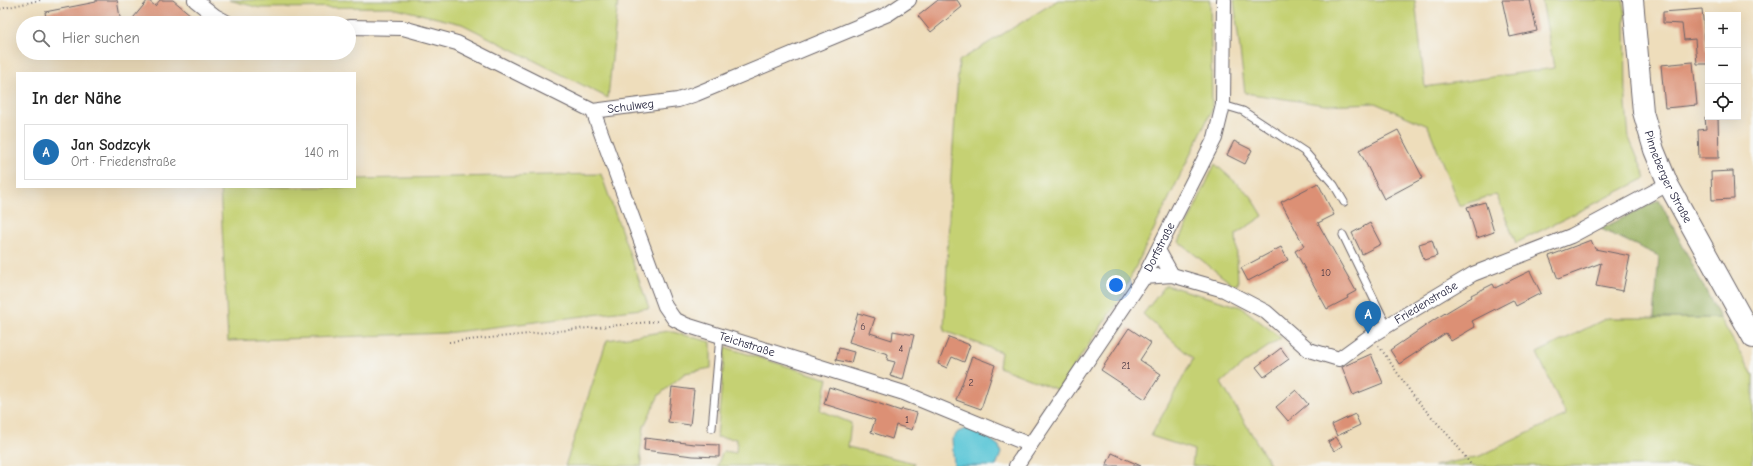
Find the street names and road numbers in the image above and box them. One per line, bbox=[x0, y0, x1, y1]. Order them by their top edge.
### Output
street label: Schulweg bbox=[606, 96, 655, 116]
street label: Pinneberger Straße bbox=[1642, 129, 1695, 225]
street label: Dorfstraße bbox=[1141, 220, 1178, 274]
street label: Friedenstraße bbox=[1392, 278, 1460, 327]
street label: Teichstraße bbox=[717, 329, 777, 359]

